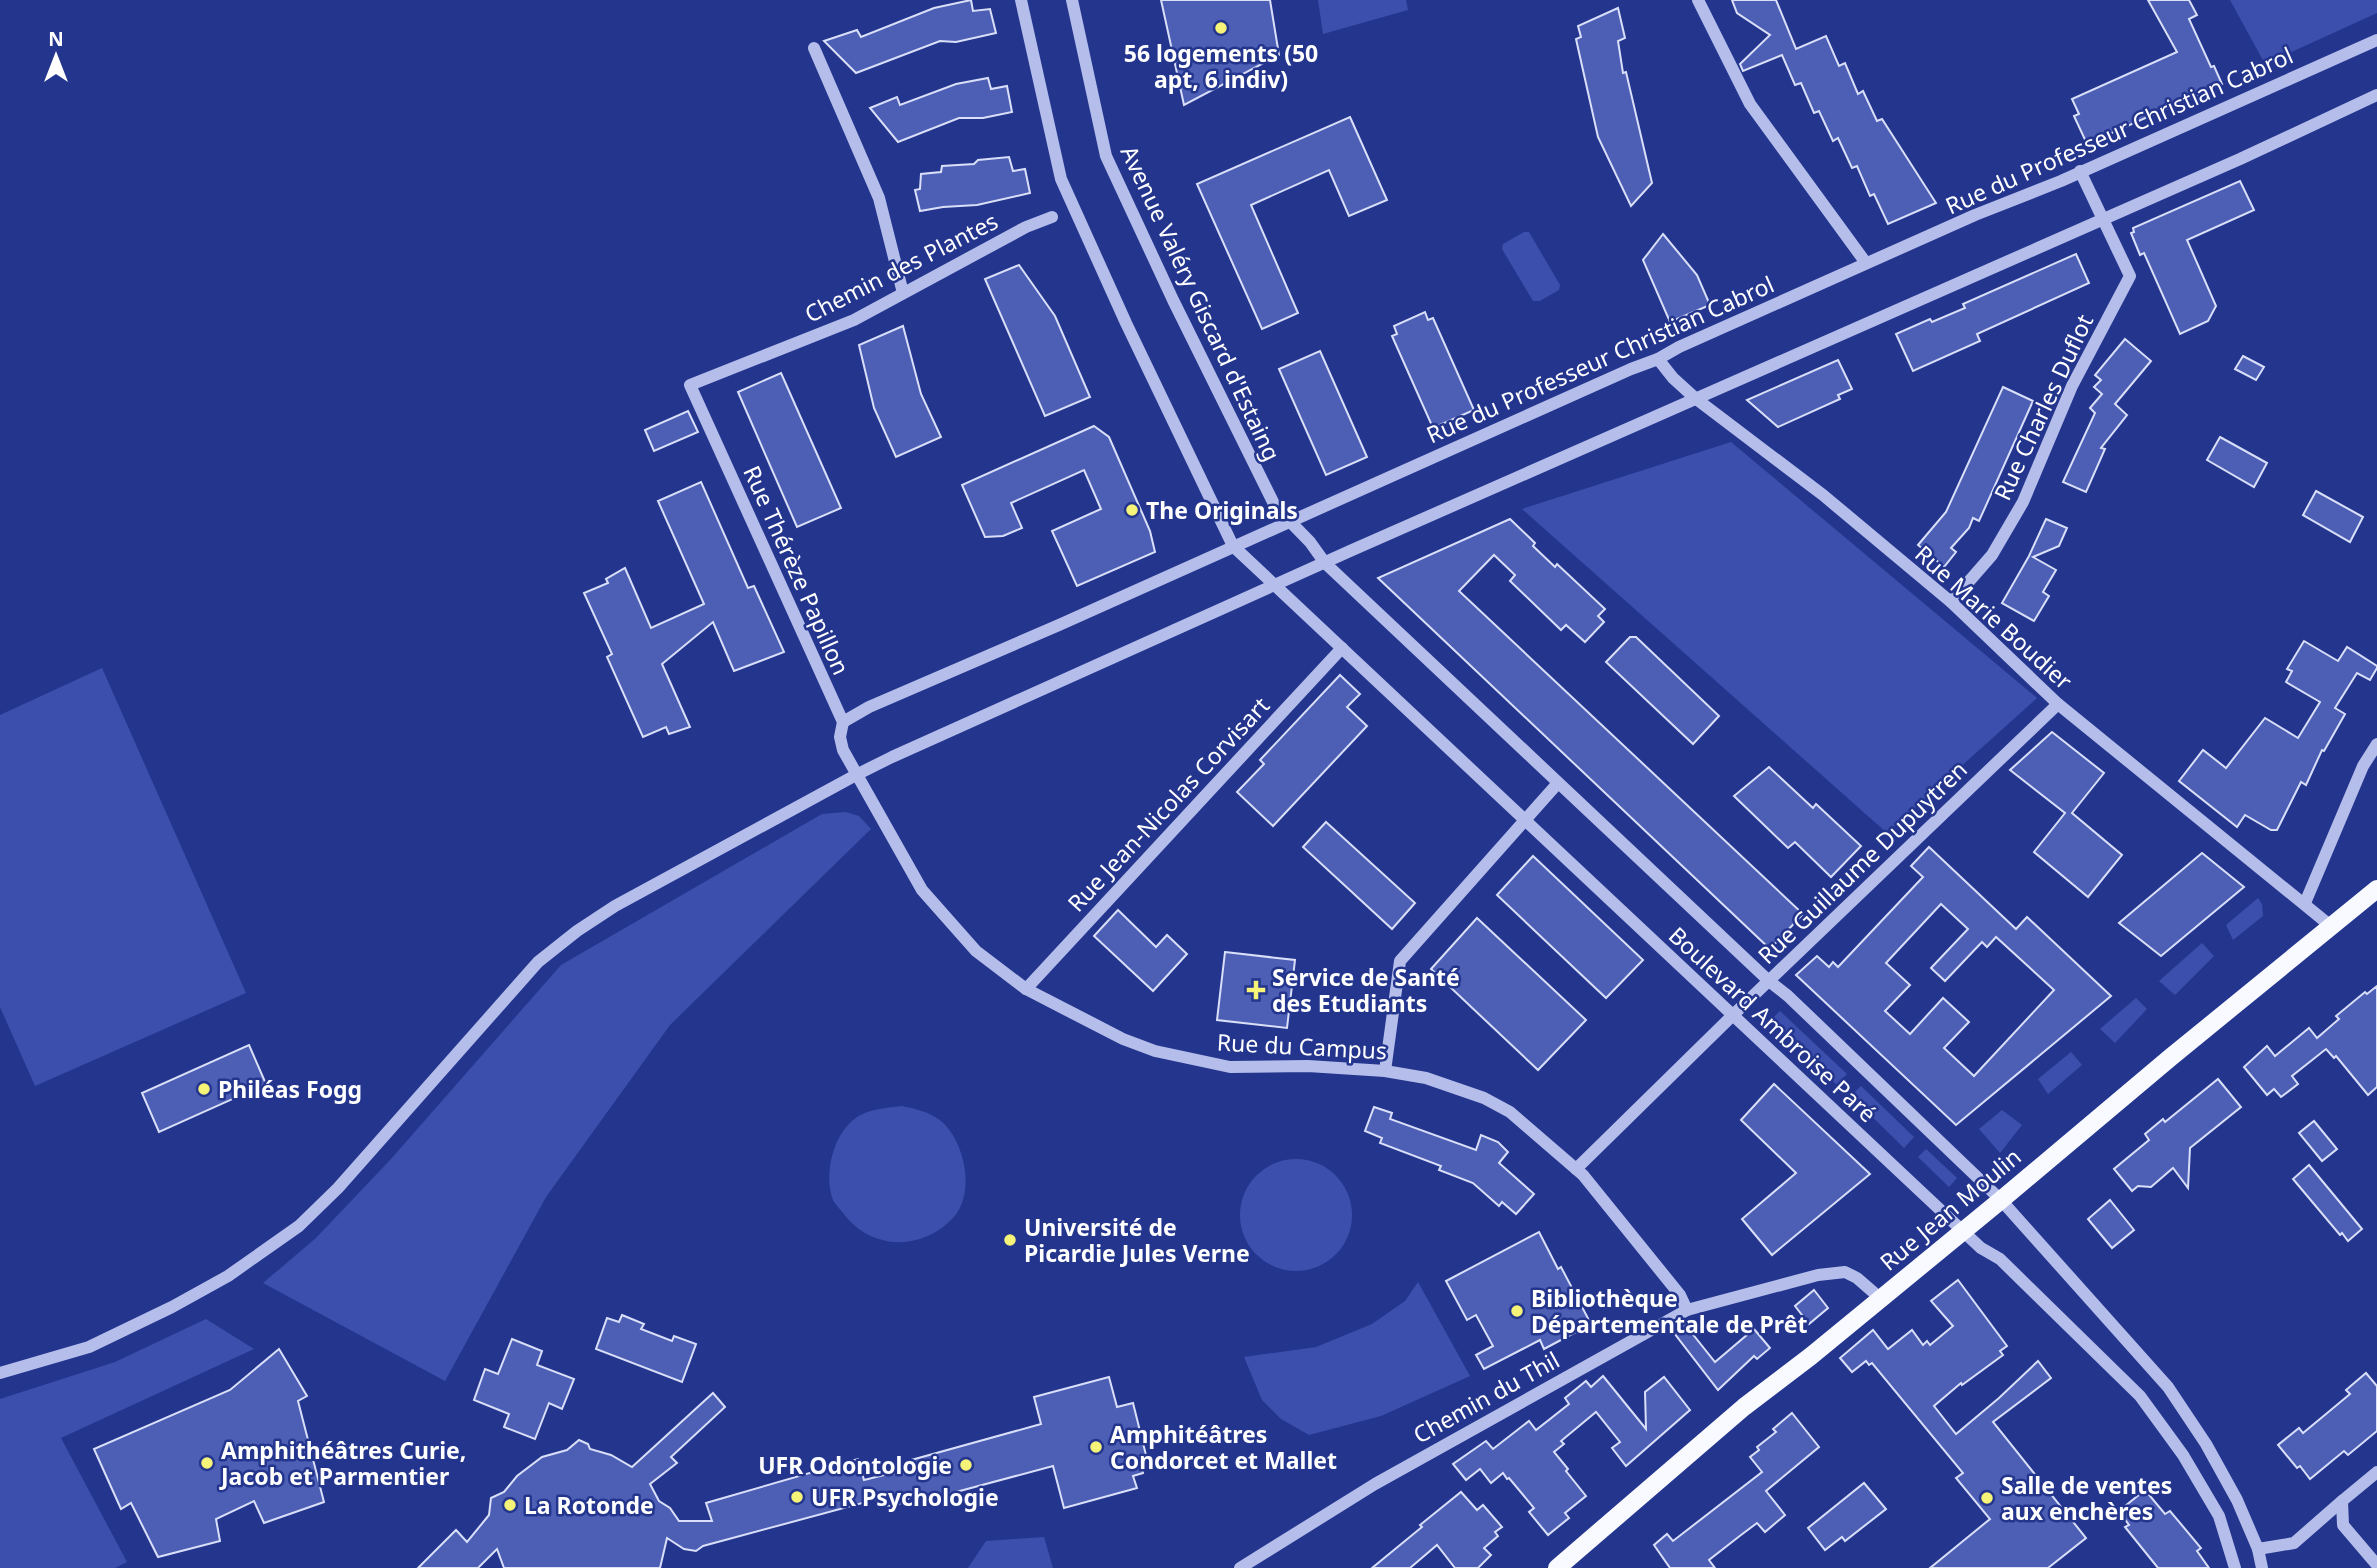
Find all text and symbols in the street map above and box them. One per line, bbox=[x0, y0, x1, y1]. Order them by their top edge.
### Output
marker: 56 logements (50 apt, 6 indiv) bbox=[1213, 20, 1229, 36]
north arrow bbox=[21, 21, 91, 91]
text: N bbox=[48, 26, 64, 52]
place label: 56 logements (50 apt, 6 indiv) bbox=[1124, 37, 1318, 95]
street label: Rue du Professeur Christian Cabrol bbox=[1940, 39, 2298, 221]
street label: Avenue Valéry Giscard d'Estaing bbox=[1114, 140, 1288, 466]
street label: Chemin des Plantes bbox=[799, 204, 1003, 330]
street label: Rue du Professeur Christian Cabrol bbox=[1421, 268, 1779, 450]
street label: Rue Charles Duflot bbox=[1986, 309, 2100, 505]
street label: Rue Thérèze Papillon bbox=[736, 460, 858, 680]
place label: The Originals bbox=[1146, 494, 1298, 526]
marker: The Originals bbox=[1124, 502, 1140, 518]
street label: Rue Marie Boudier bbox=[1909, 538, 2080, 697]
street label: Rue Jean-Nicolas Corvisart bbox=[1060, 690, 1276, 918]
street label: Rue Guillaume Dupuytren bbox=[1750, 753, 1974, 971]
street label: Boulevard Ambroise Paré bbox=[1662, 919, 1884, 1129]
place label: Service de Santé des Etudiants bbox=[1272, 961, 1460, 1019]
marker: Service de Santé des Etudiants bbox=[1246, 980, 1266, 1000]
street label: Rue du Campus bbox=[1216, 1026, 1388, 1066]
place label: Philéas Fogg bbox=[218, 1073, 362, 1105]
marker: Philéas Fogg bbox=[196, 1081, 212, 1097]
street label: Rue Jean Moulin bbox=[1873, 1141, 2027, 1277]
place label: Université de Picardie Jules Verne bbox=[1024, 1211, 1250, 1269]
marker: Université de Picardie Jules Verne bbox=[1002, 1232, 1018, 1248]
place label: Bibliothèque Départementale de Prêt bbox=[1531, 1282, 1807, 1340]
marker: Bibliothèque Départementale de Prêt bbox=[1509, 1303, 1525, 1319]
street label: Chemin du Thil bbox=[1407, 1344, 1565, 1450]
place label: Amphitéâtres Condorcet et Mallet bbox=[1110, 1418, 1337, 1476]
place label: Amphithéâtres Curie, Jacob et Parmentier bbox=[219, 1434, 466, 1492]
marker: Amphitéâtres Condorcet et Mallet bbox=[1088, 1439, 1104, 1455]
place label: UFR Odontologie bbox=[758, 1449, 952, 1481]
marker: Amphithéâtres Curie, Jacob et Parmentier bbox=[199, 1455, 215, 1471]
marker: UFR Odontologie bbox=[958, 1457, 974, 1473]
place label: Salle de ventes aux enchères bbox=[2001, 1469, 2172, 1527]
place label: UFR Psychologie bbox=[811, 1481, 999, 1513]
place label: La Rotonde bbox=[524, 1489, 654, 1521]
marker: UFR Psychologie bbox=[789, 1489, 805, 1505]
marker: Salle de ventes aux enchères bbox=[1979, 1490, 1995, 1506]
marker: La Rotonde bbox=[502, 1497, 518, 1513]

